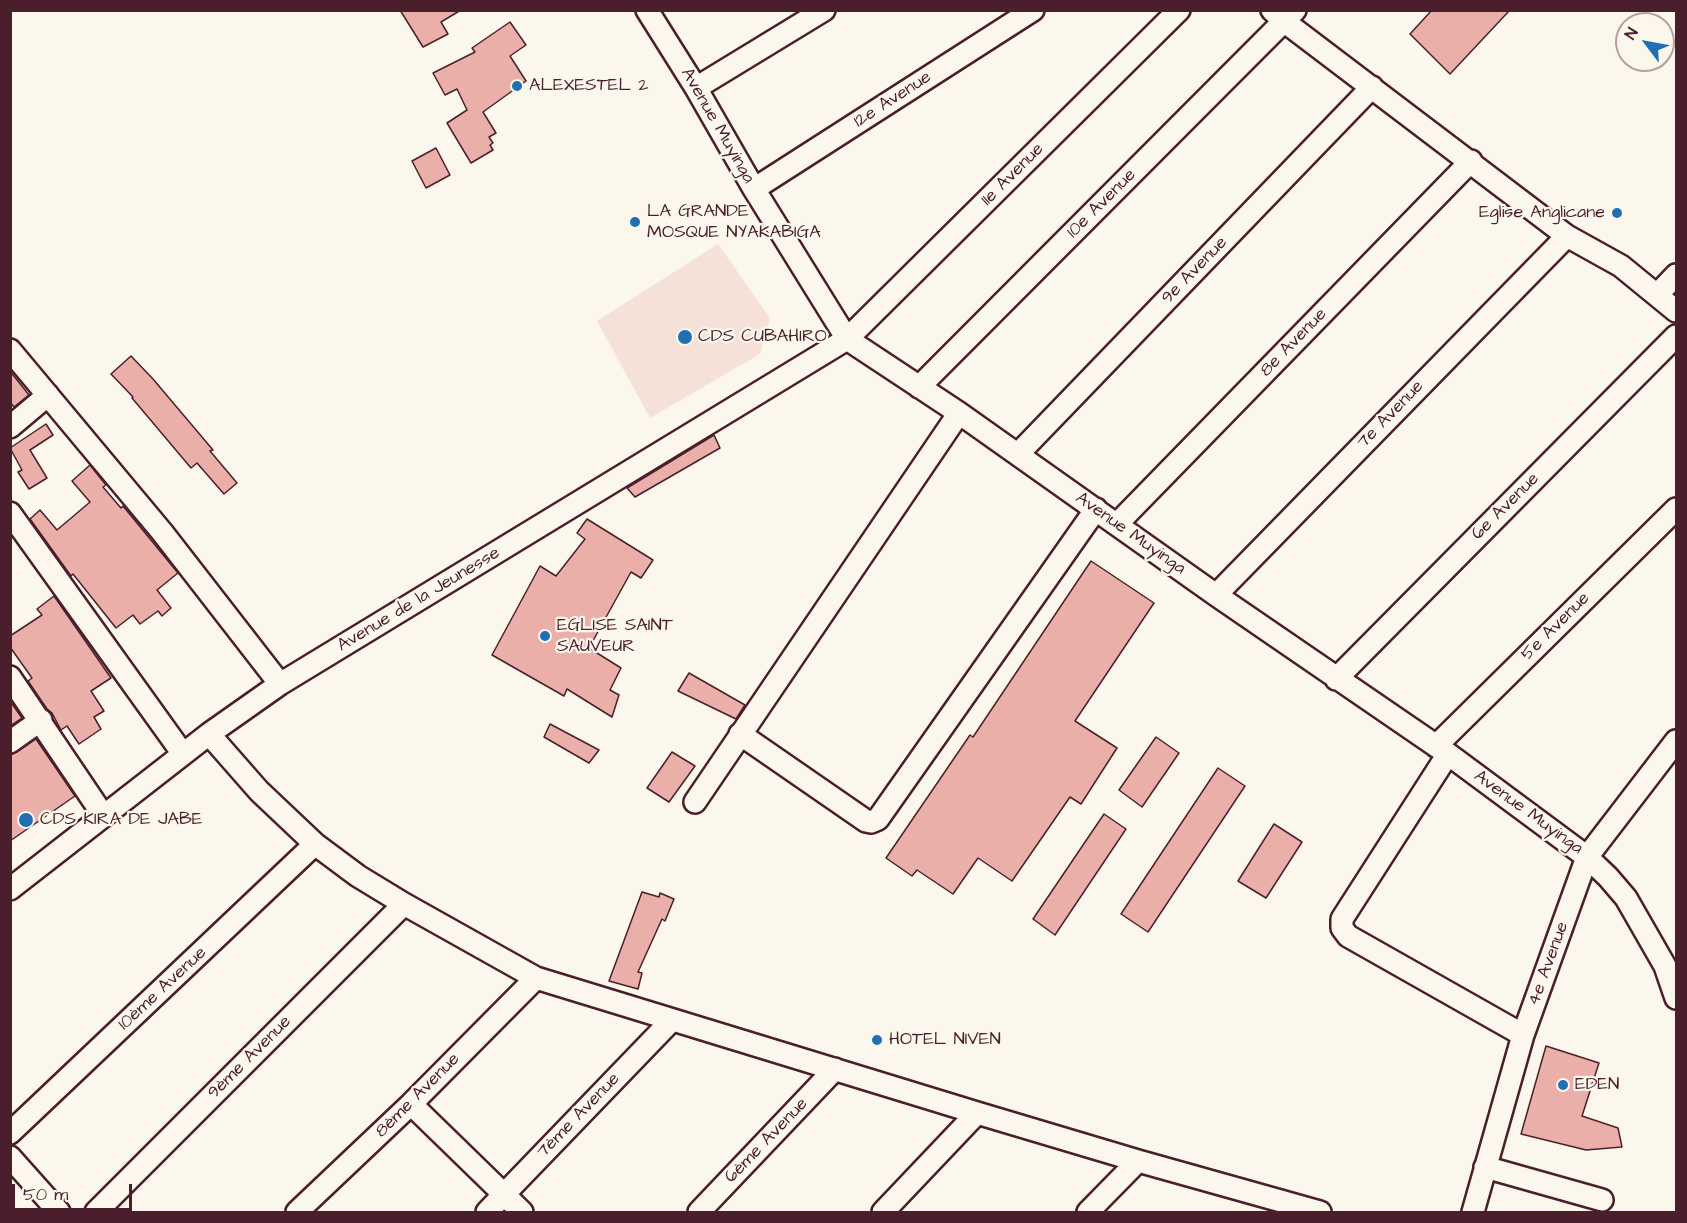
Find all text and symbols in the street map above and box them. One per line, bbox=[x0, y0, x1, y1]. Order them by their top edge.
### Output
north arrow bbox=[1615, 12, 1675, 72]
text: N bbox=[1619, 23, 1643, 44]
street label: Avenue Muyinga bbox=[675, 64, 759, 188]
street label: 12e Avenue bbox=[850, 67, 936, 133]
place label: ALEXESTEL 2 bbox=[529, 75, 648, 97]
marker: ALEXESTEL 2 bbox=[510, 79, 524, 93]
street label: 11e Avenue bbox=[977, 139, 1049, 211]
street label: 10e Avenue bbox=[1063, 165, 1141, 243]
place label: LA GRANDE MOSQUE NYAKABIGA bbox=[647, 201, 821, 244]
place label: Eglise Anglicane bbox=[1479, 202, 1605, 224]
marker: Eglise Anglicane bbox=[1610, 206, 1624, 220]
marker: LA GRANDE MOSQUE NYAKABIGA bbox=[628, 215, 642, 229]
street label: 9e Avenue bbox=[1157, 233, 1233, 309]
street label: 8e Avenue bbox=[1256, 304, 1332, 382]
place label: CDS CUBAHIRO bbox=[698, 326, 827, 348]
marker: CDS CUBAHIRO bbox=[676, 328, 694, 346]
street label: 7e Avenue bbox=[1353, 376, 1429, 454]
street label: 6e Avenue bbox=[1468, 469, 1544, 545]
street label: Avenue Muyinga bbox=[1071, 488, 1189, 580]
street label: Avenue de la Jeunesse bbox=[334, 543, 504, 657]
street label: 5e Avenue bbox=[1517, 588, 1595, 666]
place label: EGLISE SAINT SAUVEUR bbox=[557, 615, 673, 658]
marker: EGLISE SAINT SAUVEUR bbox=[538, 629, 552, 643]
street label: Avenue Muyinga bbox=[1469, 766, 1587, 860]
place label: CDS KIRA DE JABE bbox=[40, 809, 202, 831]
marker: CDS KIRA DE JABE bbox=[17, 811, 35, 829]
street label: 4e Avenue bbox=[1524, 919, 1574, 1009]
street label: 10ème Avenue bbox=[114, 943, 212, 1035]
street label: 9ème Avenue bbox=[204, 1012, 296, 1104]
place label: HOTEL NIVEN bbox=[889, 1029, 1001, 1051]
marker: HOTEL NIVEN bbox=[870, 1033, 884, 1047]
street label: 8ème Avenue bbox=[371, 1049, 465, 1143]
street label: 7ème Avenue bbox=[533, 1069, 625, 1163]
place label: EDEN bbox=[1575, 1074, 1619, 1096]
marker: EDEN bbox=[1556, 1078, 1570, 1092]
street label: 6ème Avenue bbox=[721, 1094, 813, 1188]
scale bar bbox=[15, 1172, 135, 1210]
text: 50 m bbox=[23, 1182, 68, 1207]

